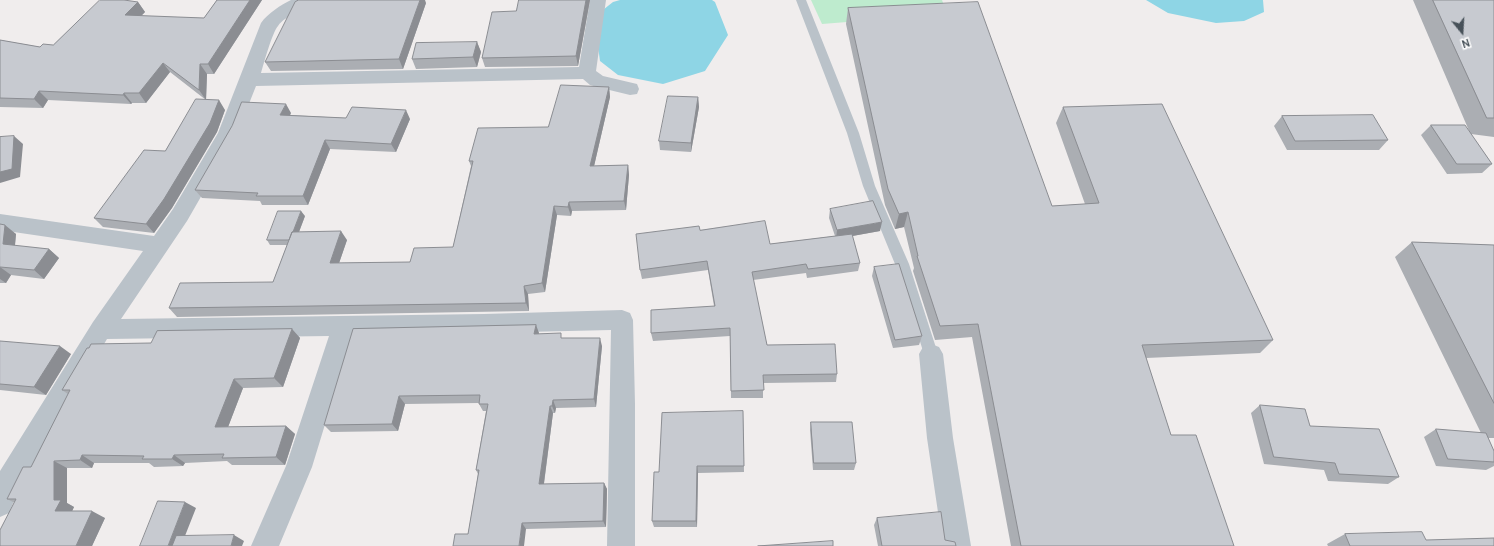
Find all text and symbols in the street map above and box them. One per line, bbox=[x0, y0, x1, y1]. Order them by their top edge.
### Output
north arrow bbox=[1442, 12, 1482, 52]
text: N bbox=[1460, 36, 1472, 51]

